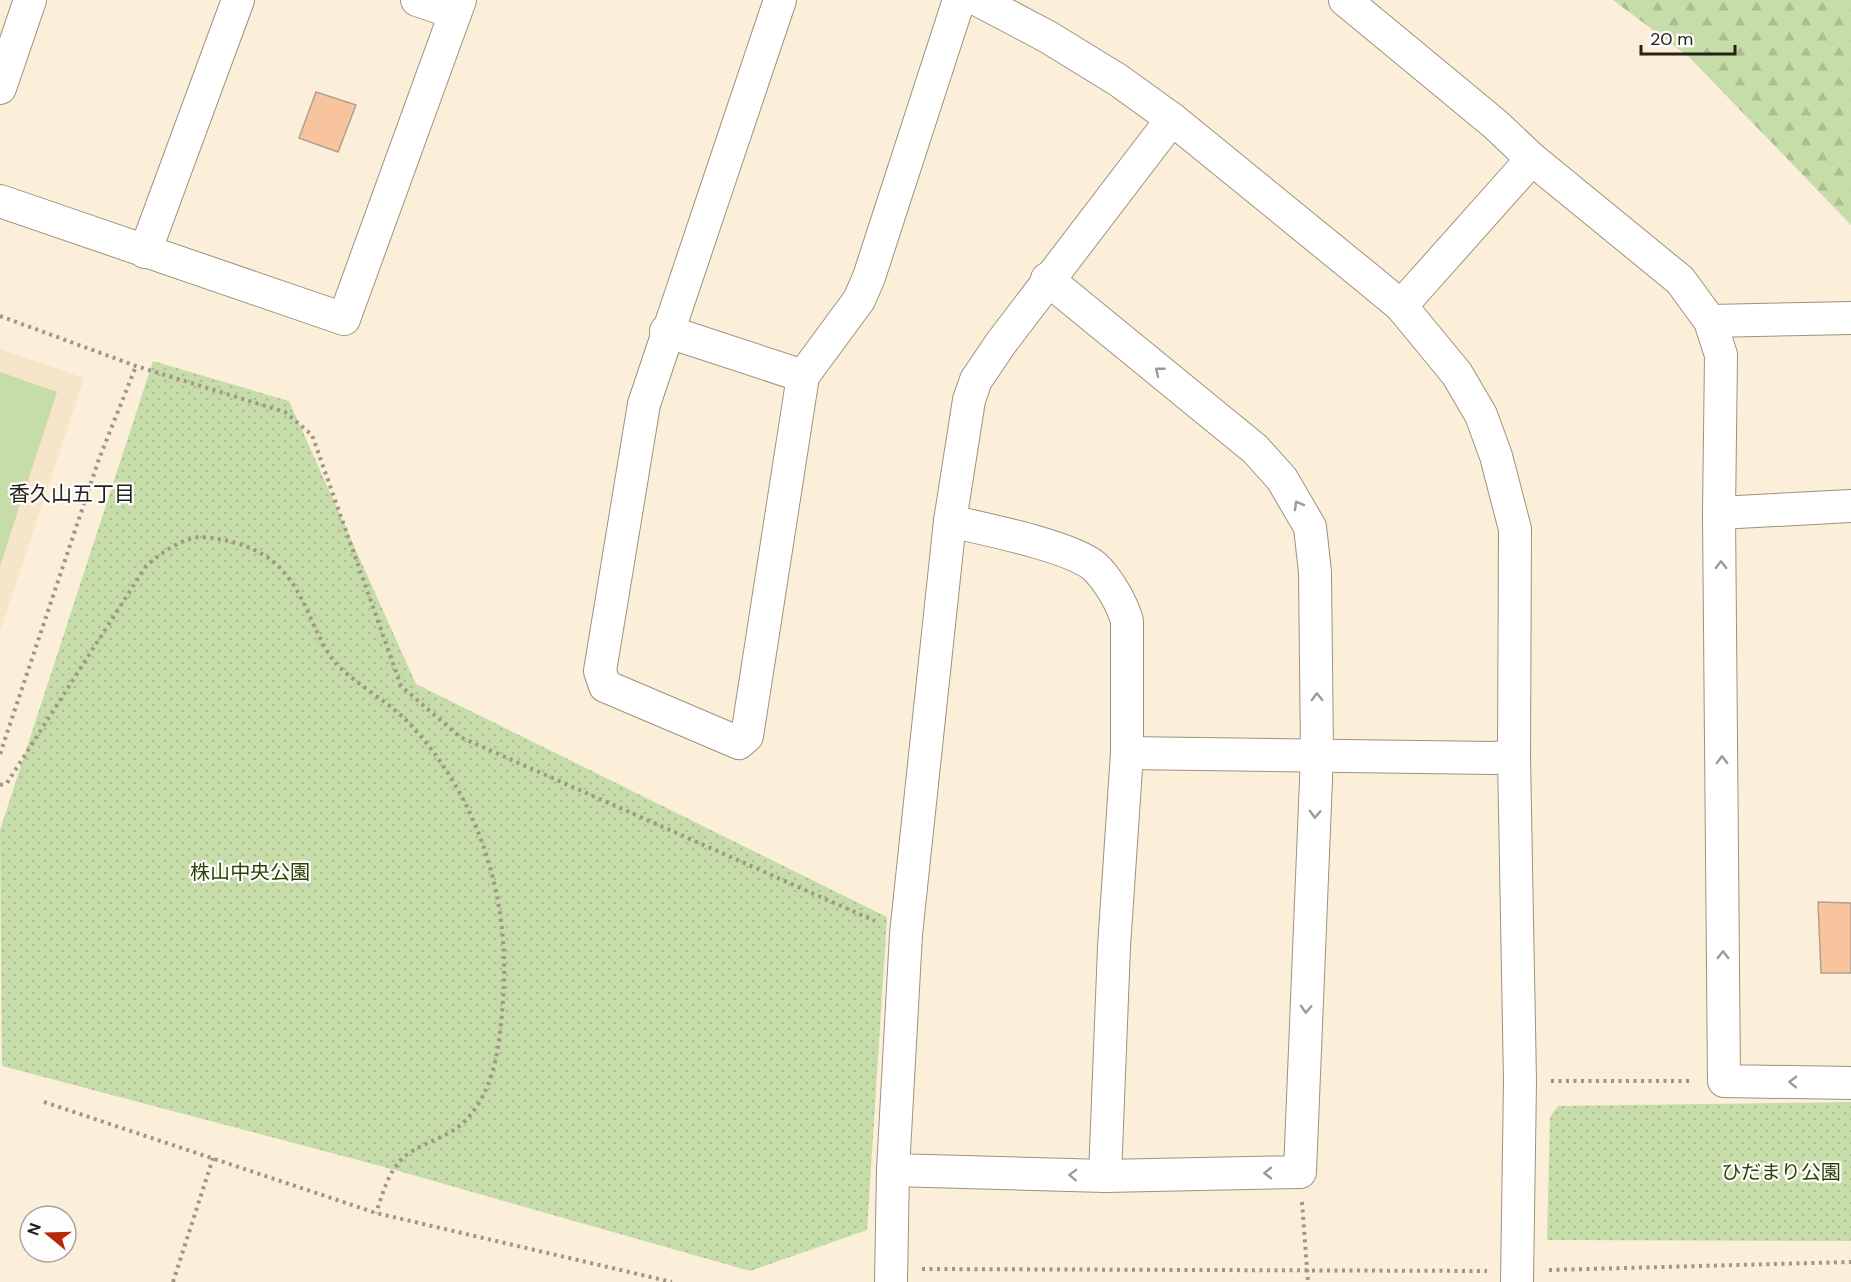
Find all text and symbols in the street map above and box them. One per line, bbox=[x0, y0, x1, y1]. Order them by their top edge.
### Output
scale bar bbox=[1641, 18, 1736, 56]
text: 20 m bbox=[1650, 27, 1693, 51]
one-way arrow bbox=[1155, 367, 1166, 378]
district label: 香久山五丁目 bbox=[9, 480, 135, 508]
one-way arrow bbox=[1294, 501, 1305, 511]
one-way arrow bbox=[1714, 560, 1727, 569]
one-way arrow bbox=[1310, 692, 1323, 701]
one-way arrow bbox=[1716, 755, 1728, 764]
one-way arrow bbox=[1308, 809, 1321, 818]
park label: 株山中央公園 bbox=[190, 859, 310, 885]
one-way arrow bbox=[1717, 950, 1729, 959]
one-way arrow bbox=[1300, 1004, 1313, 1013]
one-way arrow bbox=[1788, 1076, 1797, 1088]
park label: ひだまり公園 bbox=[1721, 1159, 1841, 1185]
one-way arrow bbox=[1264, 1167, 1273, 1179]
one-way arrow bbox=[1069, 1169, 1078, 1181]
north arrow bbox=[18, 1204, 78, 1264]
text: N bbox=[22, 1220, 46, 1238]

